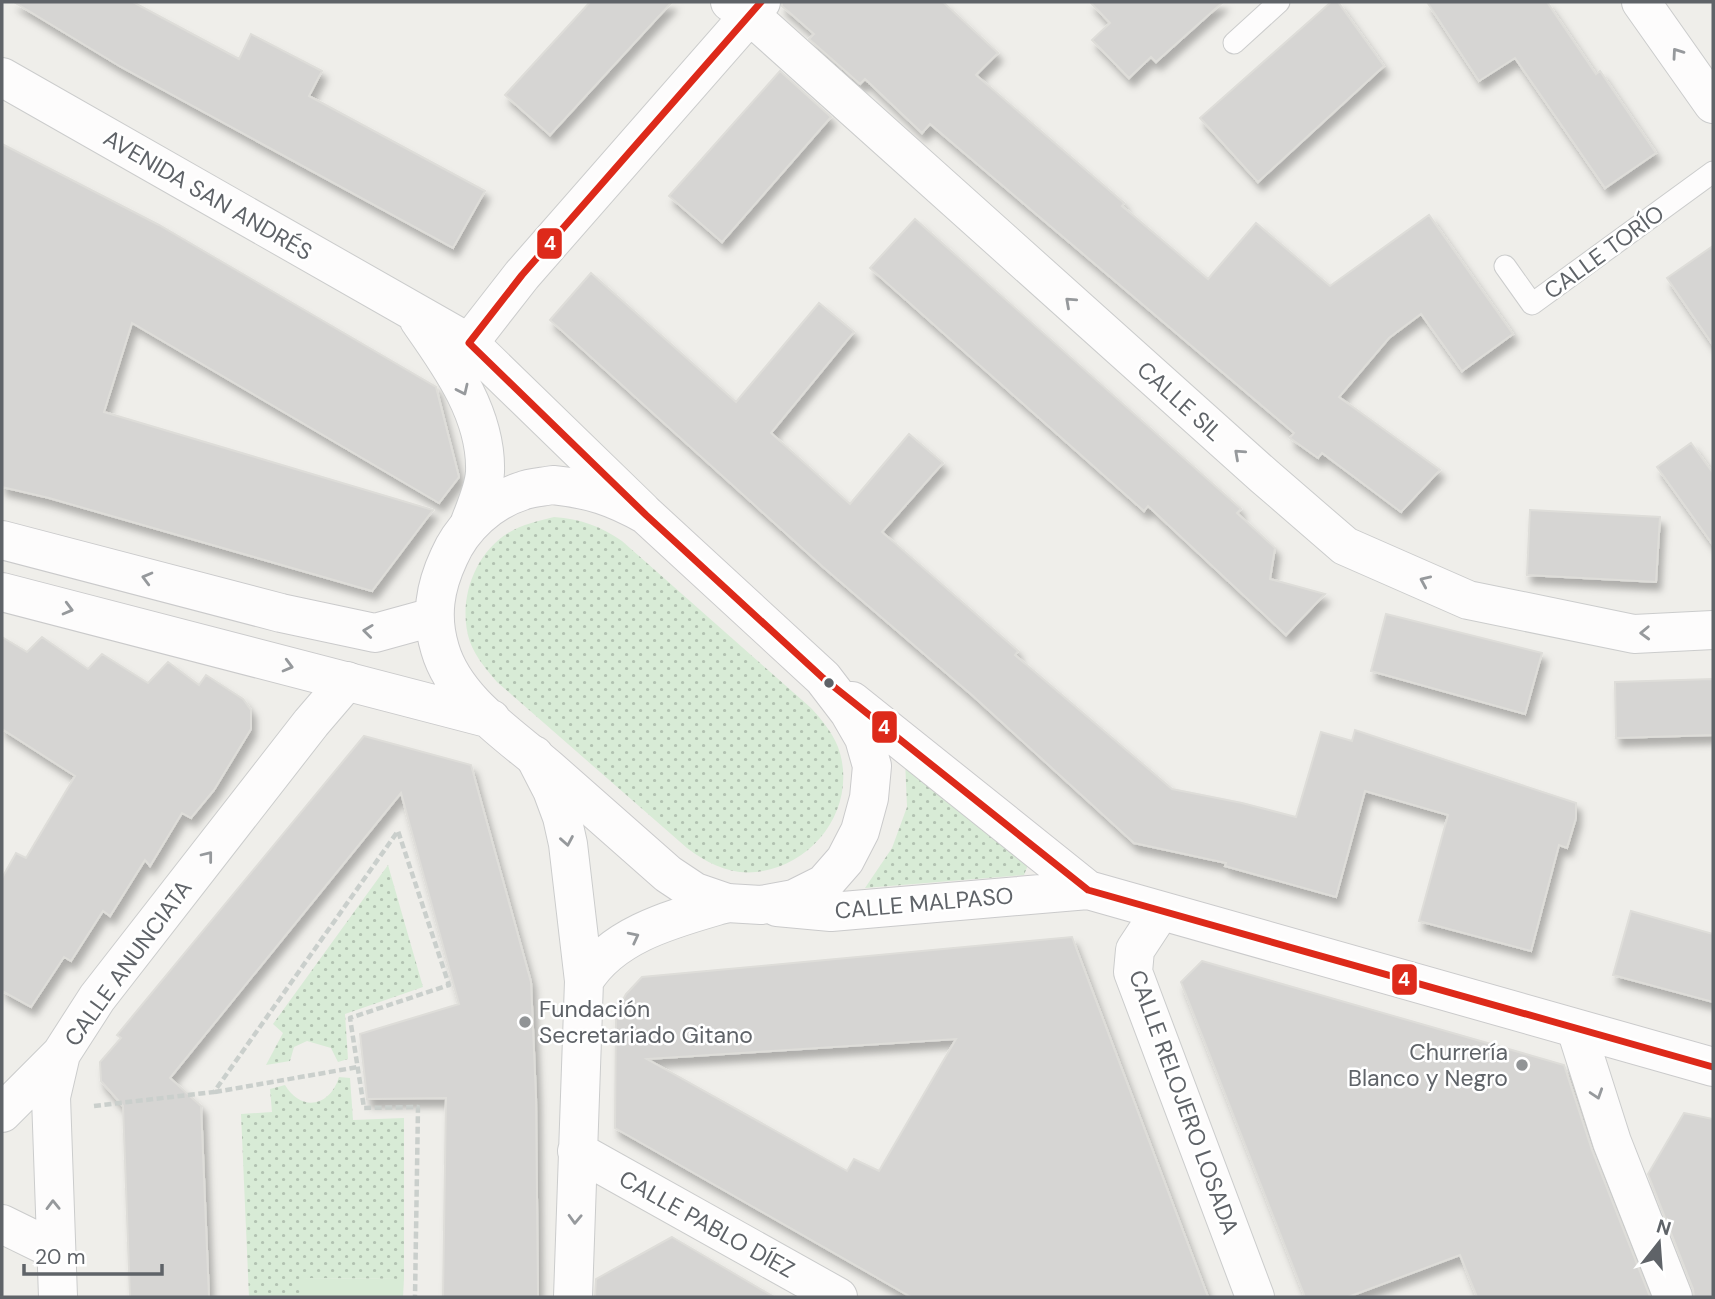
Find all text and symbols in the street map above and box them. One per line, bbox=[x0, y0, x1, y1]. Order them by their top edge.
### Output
one-way arrow bbox=[1673, 48, 1685, 61]
street label: AVENIDA SAN ANDRÉS bbox=[98, 123, 318, 267]
street label: CALLE TORÍO bbox=[1538, 198, 1670, 306]
line badge: 4 bbox=[536, 227, 563, 260]
text: 4 bbox=[544, 231, 556, 256]
one-way arrow bbox=[1065, 298, 1078, 311]
street label: CALLE SIL bbox=[1131, 355, 1229, 447]
one-way arrow bbox=[455, 383, 469, 395]
one-way arrow bbox=[1234, 450, 1247, 462]
one-way arrow bbox=[141, 572, 153, 586]
one-way arrow bbox=[1420, 575, 1432, 589]
one-way arrow bbox=[62, 601, 74, 615]
one-way arrow bbox=[362, 623, 374, 638]
one-way arrow bbox=[1639, 626, 1650, 641]
one-way arrow bbox=[282, 658, 294, 672]
unlabelled marker bbox=[822, 676, 836, 690]
line badge: 4 bbox=[871, 710, 898, 744]
text: 4 bbox=[878, 715, 890, 740]
one-way arrow bbox=[559, 835, 574, 847]
one-way arrow bbox=[200, 851, 212, 864]
street label: CALLE ANUNCIATA bbox=[58, 874, 198, 1052]
street label: CALLE MALPASO bbox=[833, 880, 1015, 926]
one-way arrow bbox=[627, 931, 639, 945]
line badge: 4 bbox=[1391, 963, 1418, 996]
street label: CALLE RELOJERO LOSADA bbox=[1122, 966, 1246, 1238]
text: 4 bbox=[1398, 967, 1410, 992]
place label: Fundación Secretariado Gitano bbox=[539, 994, 753, 1050]
marker: Fundación Secretariado Gitano bbox=[517, 1014, 533, 1030]
place label: Churrería Blanco y Negro bbox=[1348, 1037, 1508, 1093]
marker: Churrería Blanco y Negro bbox=[1514, 1057, 1530, 1073]
one-way arrow bbox=[1589, 1088, 1603, 1100]
street label: CALLE PABLO DÍEZ bbox=[614, 1163, 800, 1285]
one-way arrow bbox=[46, 1199, 61, 1210]
north arrow bbox=[1624, 1208, 1694, 1278]
text: N bbox=[1654, 1213, 1674, 1241]
one-way arrow bbox=[567, 1215, 583, 1225]
scale bar bbox=[24, 1232, 163, 1276]
text: 20 m bbox=[35, 1243, 86, 1271]

